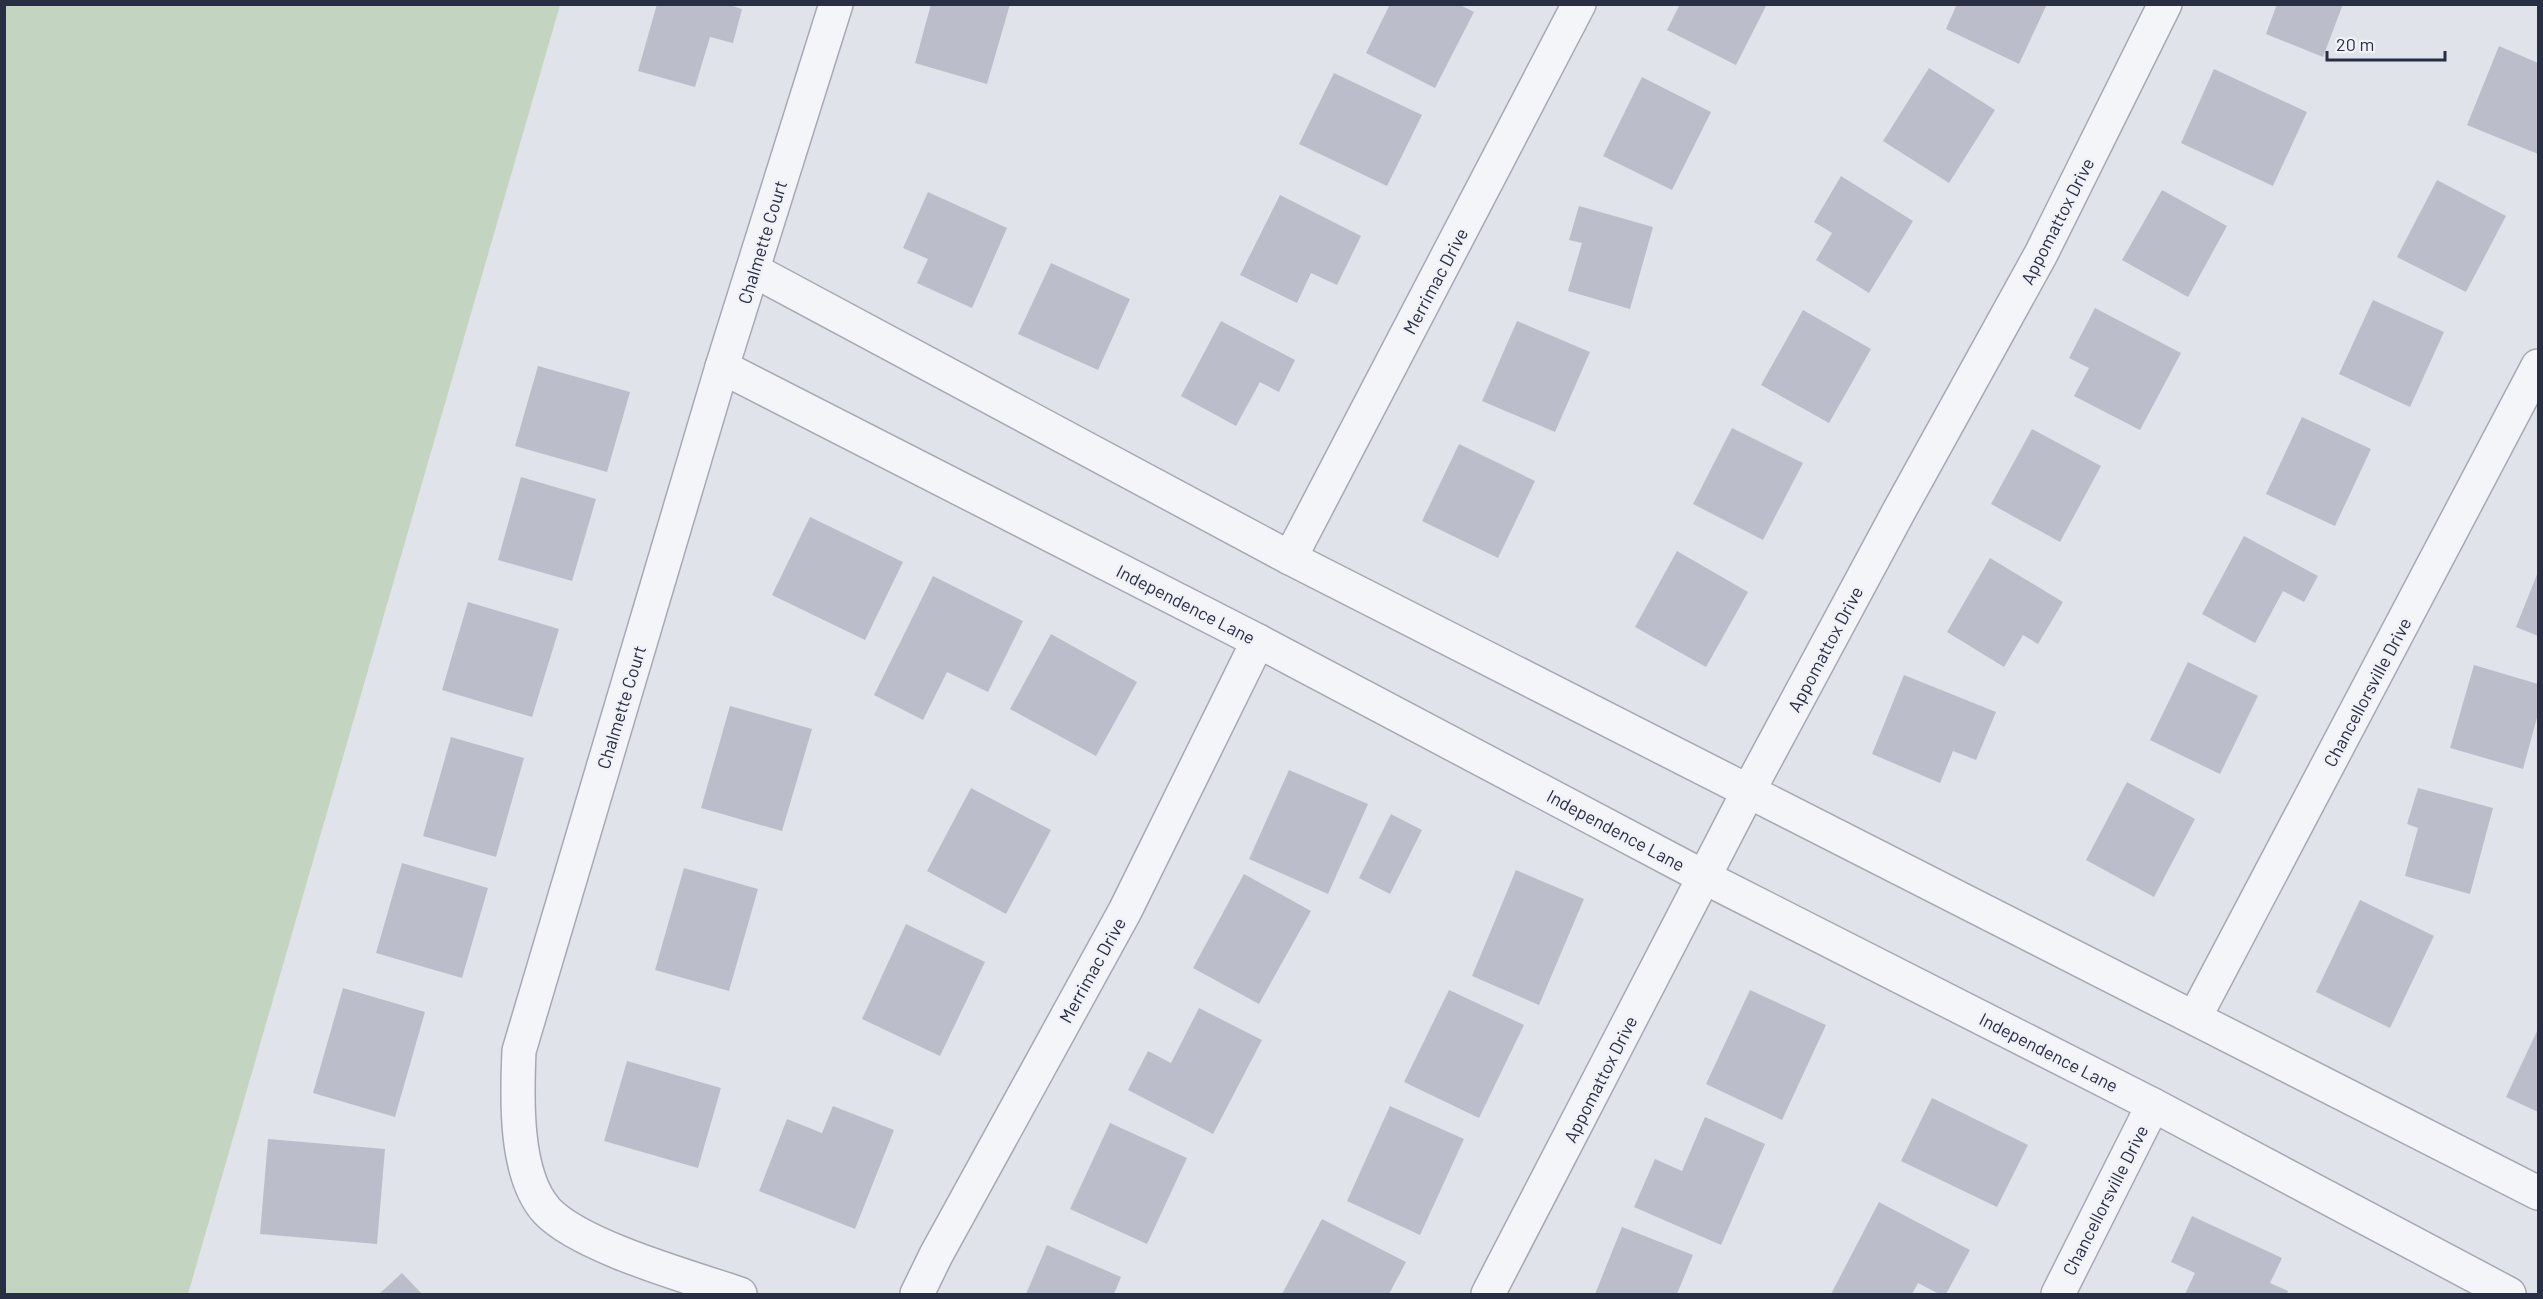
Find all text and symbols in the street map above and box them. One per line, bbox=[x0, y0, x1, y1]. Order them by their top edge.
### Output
scale bar bbox=[2327, 24, 2446, 62]
text: 20 m bbox=[2336, 33, 2374, 55]
street label: Appomattox Drive bbox=[2016, 154, 2098, 288]
street label: Chalmette Court bbox=[733, 178, 791, 306]
street label: Merrimac Drive bbox=[1398, 224, 1472, 338]
street label: Independence Lane bbox=[1113, 560, 1259, 648]
street label: Appomattox Drive bbox=[1783, 582, 1867, 716]
street label: Chancellorsville Drive bbox=[2318, 614, 2416, 770]
street label: Chalmette Court bbox=[592, 643, 650, 771]
street label: Independence Lane bbox=[1543, 784, 1689, 876]
street label: Merrimac Drive bbox=[1054, 913, 1130, 1027]
street label: Independence Lane bbox=[1976, 1008, 2122, 1096]
street label: Appomattox Drive bbox=[1559, 1012, 1641, 1146]
street label: Chancellorsville Drive bbox=[2058, 1121, 2152, 1279]

